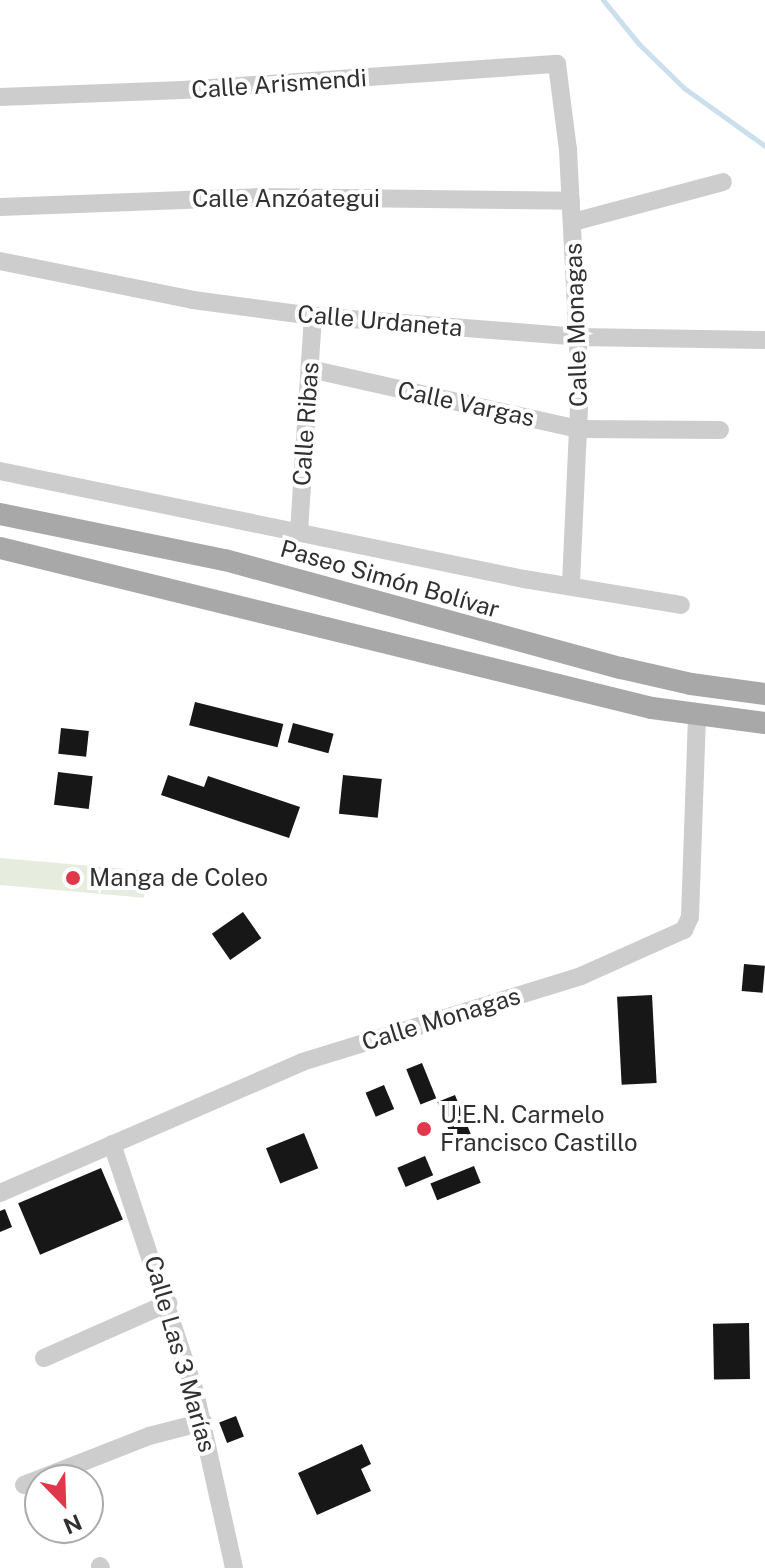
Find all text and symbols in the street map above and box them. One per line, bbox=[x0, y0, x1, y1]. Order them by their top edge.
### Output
street label: Calle Arismendi bbox=[190, 64, 368, 104]
street label: Calle Anzóategui bbox=[192, 185, 380, 213]
street label: Calle Monagas bbox=[559, 242, 593, 408]
street label: Calle Urdaneta bbox=[296, 299, 464, 343]
street label: Calle Ribas bbox=[287, 361, 325, 487]
street label: Calle Vargas bbox=[395, 375, 537, 433]
street label: Paseo Simón Bolívar bbox=[277, 534, 503, 624]
place label: Manga de Coleo bbox=[89, 864, 269, 892]
marker: Manga de Coleo bbox=[64, 869, 82, 887]
street label: Calle Monagas bbox=[358, 981, 524, 1057]
place label: U.E.N. Carmelo Francisco Castillo bbox=[440, 1101, 638, 1157]
marker: U.E.N. Carmelo Francisco Castillo bbox=[415, 1120, 433, 1138]
street label: Calle Las 3 Marías bbox=[138, 1252, 222, 1456]
north arrow bbox=[24, 1464, 104, 1544]
text: N bbox=[60, 1509, 86, 1540]

